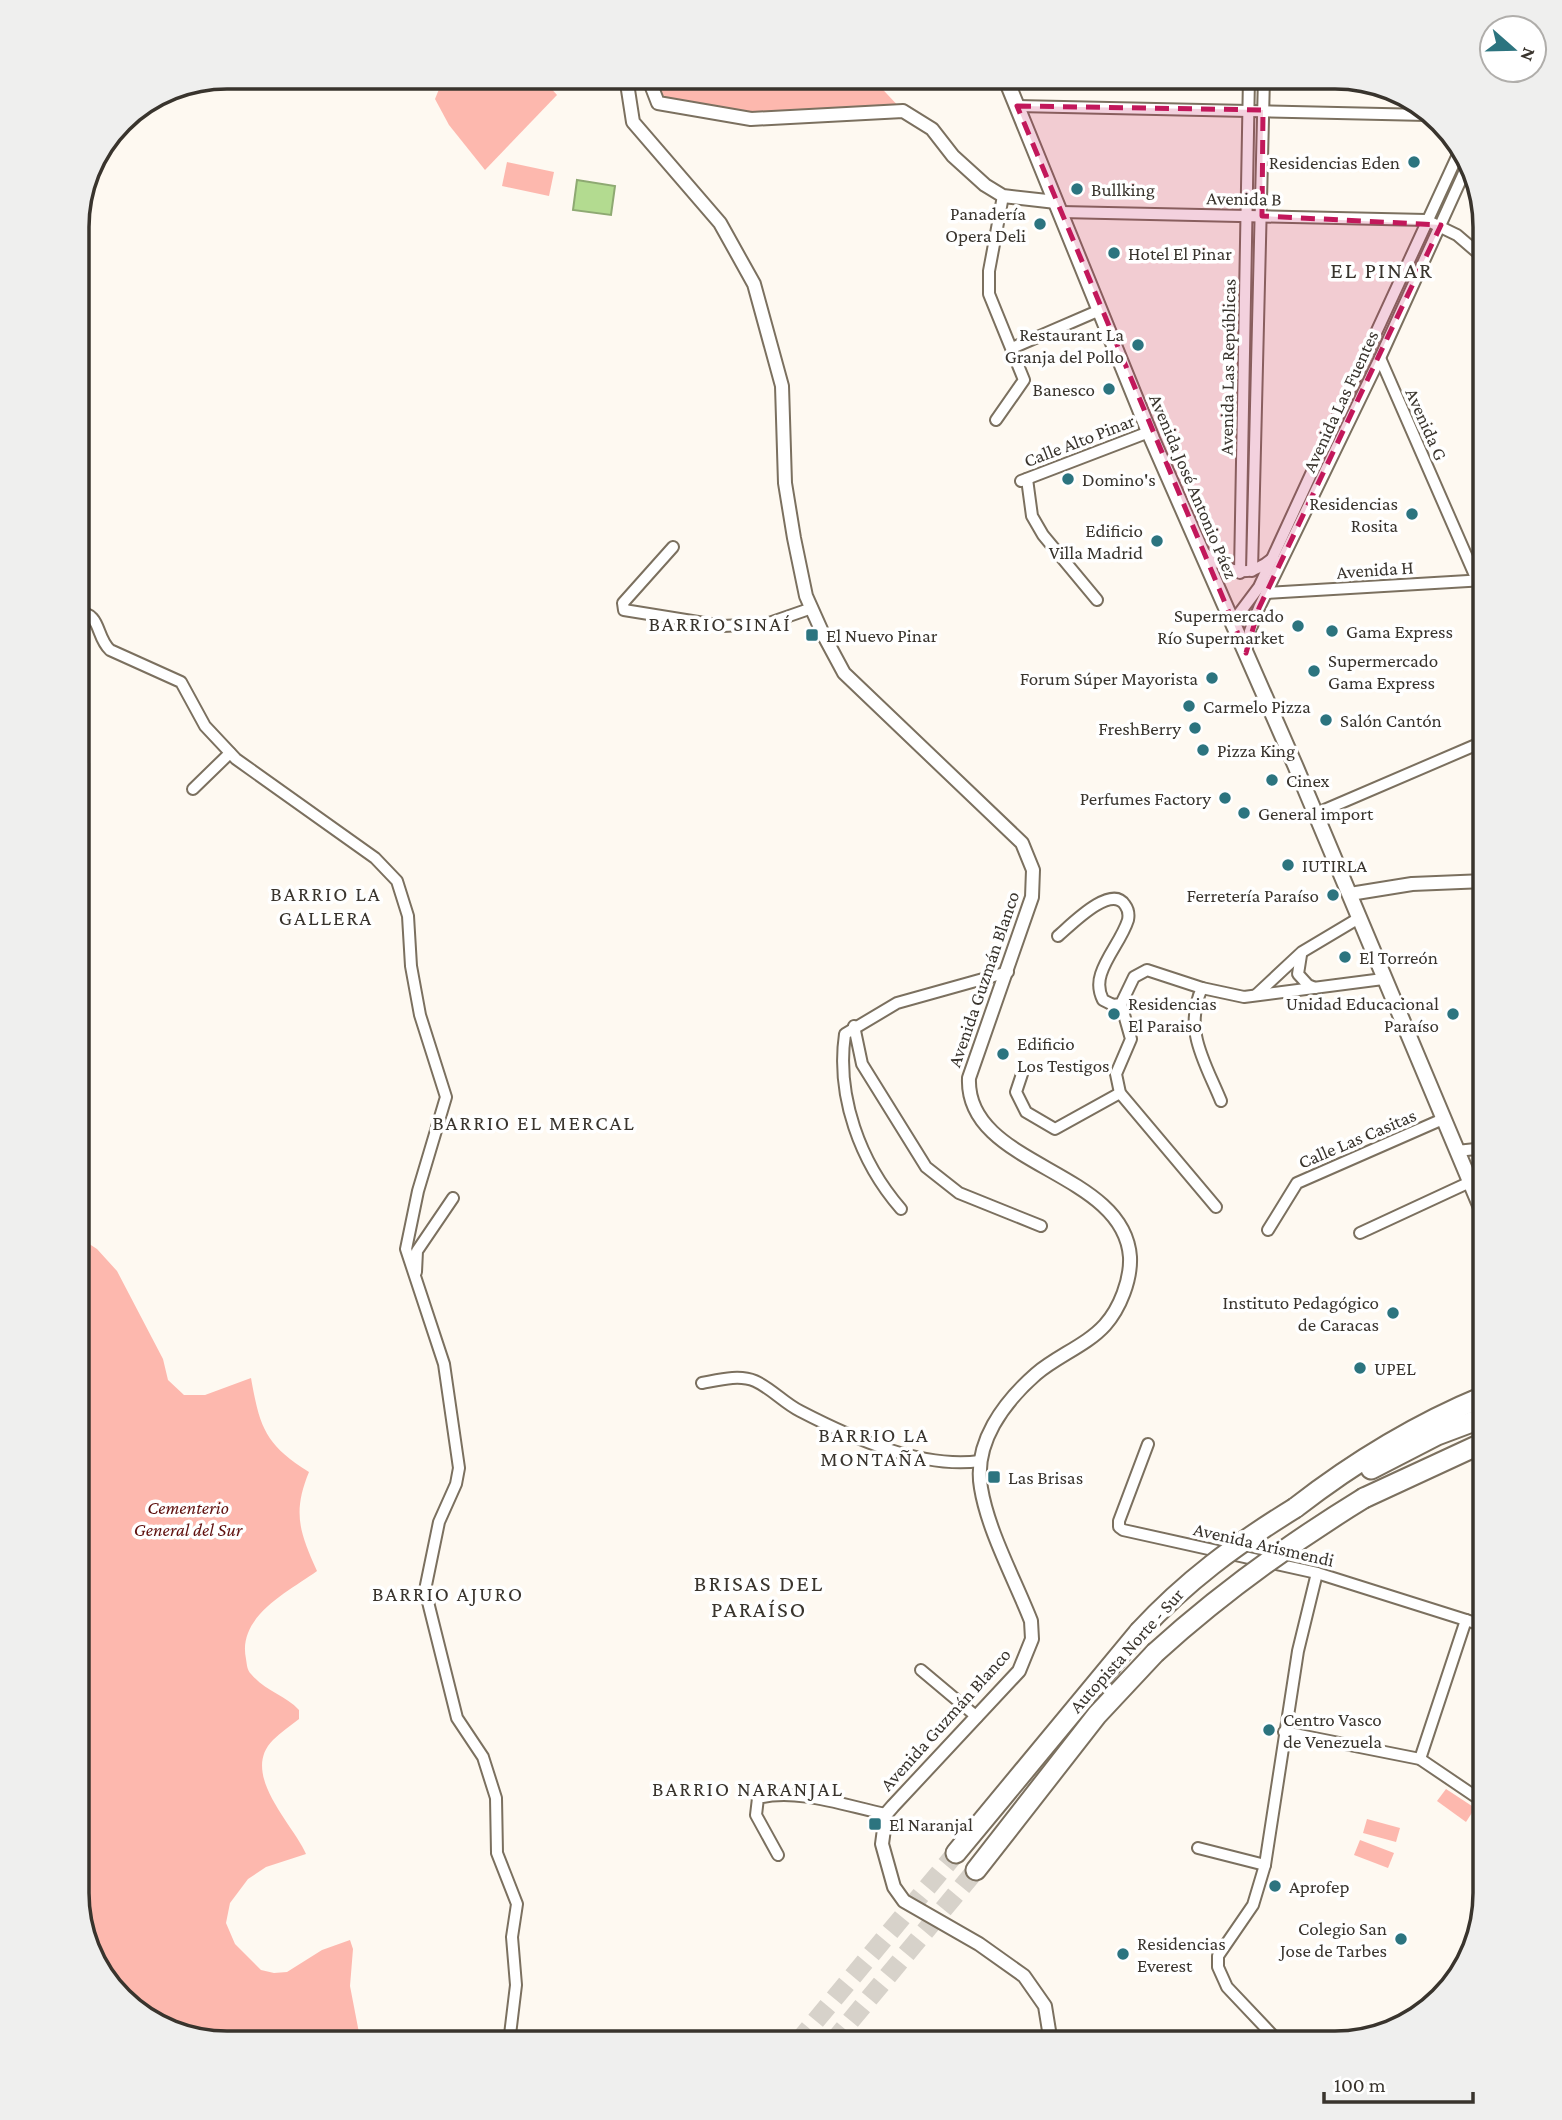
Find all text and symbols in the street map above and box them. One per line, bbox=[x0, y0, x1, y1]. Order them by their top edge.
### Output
north arrow bbox=[1478, 14, 1548, 84]
text: N bbox=[1516, 45, 1541, 64]
place label: Residencias Eden bbox=[1269, 152, 1400, 173]
marker: Residencias Eden bbox=[1406, 154, 1422, 170]
place label: Bullking bbox=[1091, 179, 1155, 200]
marker: Bullking bbox=[1069, 181, 1085, 197]
street label: Avenida B bbox=[1206, 187, 1282, 210]
place label: Panadería Opera Deli bbox=[945, 203, 1026, 246]
marker: Panadería Opera Deli bbox=[1032, 216, 1048, 232]
place label: Hotel El Pinar bbox=[1128, 243, 1232, 264]
marker: Hotel El Pinar bbox=[1106, 245, 1122, 261]
district label: EL PINAR bbox=[1330, 257, 1434, 283]
street label: Avenida Las Repúblicas bbox=[1215, 278, 1240, 456]
place label: Restaurant La Granja del Pollo bbox=[1005, 324, 1124, 368]
street label: Avenida Las Fuentes bbox=[1298, 327, 1382, 475]
marker: Restaurant La Granja del Pollo bbox=[1130, 337, 1146, 353]
place label: Banesco bbox=[1033, 379, 1095, 400]
marker: Banesco bbox=[1101, 381, 1117, 397]
street label: Avenida G bbox=[1401, 385, 1452, 464]
street label: Avenida José Antonio Páez bbox=[1145, 391, 1242, 582]
street label: Calle Alto Pinar bbox=[1021, 410, 1138, 471]
place label: Domino's bbox=[1082, 469, 1156, 490]
marker: Domino's bbox=[1060, 471, 1076, 487]
place label: Residencias Rosita bbox=[1309, 493, 1398, 536]
marker: Residencias Rosita bbox=[1404, 506, 1420, 522]
place label: Edificio Villa Madrid bbox=[1049, 520, 1143, 563]
marker: Edificio Villa Madrid bbox=[1149, 533, 1165, 549]
street label: Avenida H bbox=[1336, 556, 1414, 583]
place label: Supermercado Río Supermarket bbox=[1157, 605, 1285, 648]
district label: BARRIO SINAÍ bbox=[648, 612, 792, 636]
marker: Supermercado Río Supermarket bbox=[1290, 618, 1306, 634]
place label: Gama Express bbox=[1346, 621, 1453, 642]
marker: Gama Express bbox=[1324, 623, 1340, 639]
place label: El Nuevo Pinar bbox=[826, 625, 938, 646]
marker: El Nuevo Pinar bbox=[804, 627, 820, 643]
place label: Supermercado Gama Express bbox=[1328, 650, 1438, 693]
marker: Supermercado Gama Express bbox=[1306, 663, 1322, 679]
place label: Forum Súper Mayorista bbox=[1020, 668, 1198, 689]
marker: Forum Súper Mayorista bbox=[1204, 670, 1220, 686]
place label: Carmelo Pizza bbox=[1203, 696, 1311, 717]
marker: Carmelo Pizza bbox=[1181, 698, 1197, 714]
place label: Salón Cantón bbox=[1340, 710, 1442, 731]
marker: Salón Cantón bbox=[1318, 712, 1334, 728]
place label: FreshBerry bbox=[1098, 718, 1181, 739]
marker: FreshBerry bbox=[1187, 720, 1203, 736]
place label: Pizza King bbox=[1217, 740, 1295, 761]
marker: Pizza King bbox=[1195, 742, 1211, 758]
place label: Cinex bbox=[1286, 770, 1330, 791]
marker: Cinex bbox=[1264, 772, 1280, 788]
place label: Perfumes Factory bbox=[1080, 788, 1211, 809]
marker: Perfumes Factory bbox=[1217, 790, 1233, 806]
place label: General import bbox=[1258, 803, 1374, 824]
marker: General import bbox=[1236, 805, 1252, 821]
place label: IUTIRLA bbox=[1302, 855, 1367, 876]
marker: IUTIRLA bbox=[1280, 857, 1296, 873]
district label: BARRIO LA GALLERA bbox=[270, 882, 382, 930]
place label: Ferretería Paraíso bbox=[1187, 885, 1319, 906]
marker: Ferretería Paraíso bbox=[1325, 887, 1341, 903]
street label: Avenida Guzmán Blanco bbox=[944, 889, 1023, 1070]
place label: El Torreón bbox=[1359, 947, 1438, 968]
marker: El Torreón bbox=[1337, 949, 1353, 965]
place label: Residencias El Paraiso bbox=[1128, 993, 1217, 1036]
place label: Unidad Educacional Paraíso bbox=[1286, 993, 1439, 1036]
marker: Residencias El Paraiso bbox=[1106, 1006, 1122, 1022]
marker: Unidad Educacional Paraíso bbox=[1445, 1006, 1461, 1022]
place label: Edificio Los Testigos bbox=[1017, 1033, 1110, 1076]
marker: Edificio Los Testigos bbox=[995, 1046, 1011, 1062]
street label: Calle Las Casitas bbox=[1295, 1104, 1419, 1173]
district label: BARRIO EL MERCAL bbox=[432, 1111, 636, 1135]
place label: Instituto Pedagógico de Caracas bbox=[1223, 1292, 1379, 1335]
marker: Instituto Pedagógico de Caracas bbox=[1385, 1305, 1401, 1321]
place label: UPEL bbox=[1374, 1358, 1416, 1379]
marker: UPEL bbox=[1352, 1360, 1368, 1376]
district label: BARRIO LA MONTAÑA bbox=[818, 1423, 930, 1471]
place label: Las Brisas bbox=[1008, 1467, 1083, 1488]
marker: Las Brisas bbox=[986, 1469, 1002, 1485]
park label: Cementerio General del Sur bbox=[134, 1497, 244, 1540]
street label: Avenida Arismendi bbox=[1192, 1518, 1336, 1571]
district label: BRISAS DEL PARAÍSO bbox=[694, 1570, 824, 1622]
district label: BARRIO AJURO bbox=[372, 1582, 524, 1606]
street label: Autopista Norte - Sur bbox=[1065, 1584, 1188, 1717]
street label: Avenida Guzmán Blanco bbox=[876, 1644, 1015, 1795]
place label: Centro Vasco de Venezuela bbox=[1283, 1709, 1382, 1752]
marker: Centro Vasco de Venezuela bbox=[1261, 1722, 1277, 1738]
district label: BARRIO NARANJAL bbox=[652, 1777, 844, 1801]
place label: El Naranjal bbox=[889, 1814, 973, 1836]
marker: El Naranjal bbox=[867, 1816, 883, 1832]
place label: Aprofep bbox=[1289, 1876, 1349, 1897]
marker: Aprofep bbox=[1267, 1878, 1283, 1894]
place label: Colegio San Jose de Tarbes bbox=[1278, 1918, 1387, 1961]
marker: Colegio San Jose de Tarbes bbox=[1393, 1931, 1409, 1947]
place label: Residencias Everest bbox=[1137, 1933, 1226, 1976]
marker: Residencias Everest bbox=[1115, 1946, 1131, 1962]
scale bar bbox=[1324, 2060, 1473, 2104]
text: 100 m bbox=[1334, 2073, 1386, 2097]

